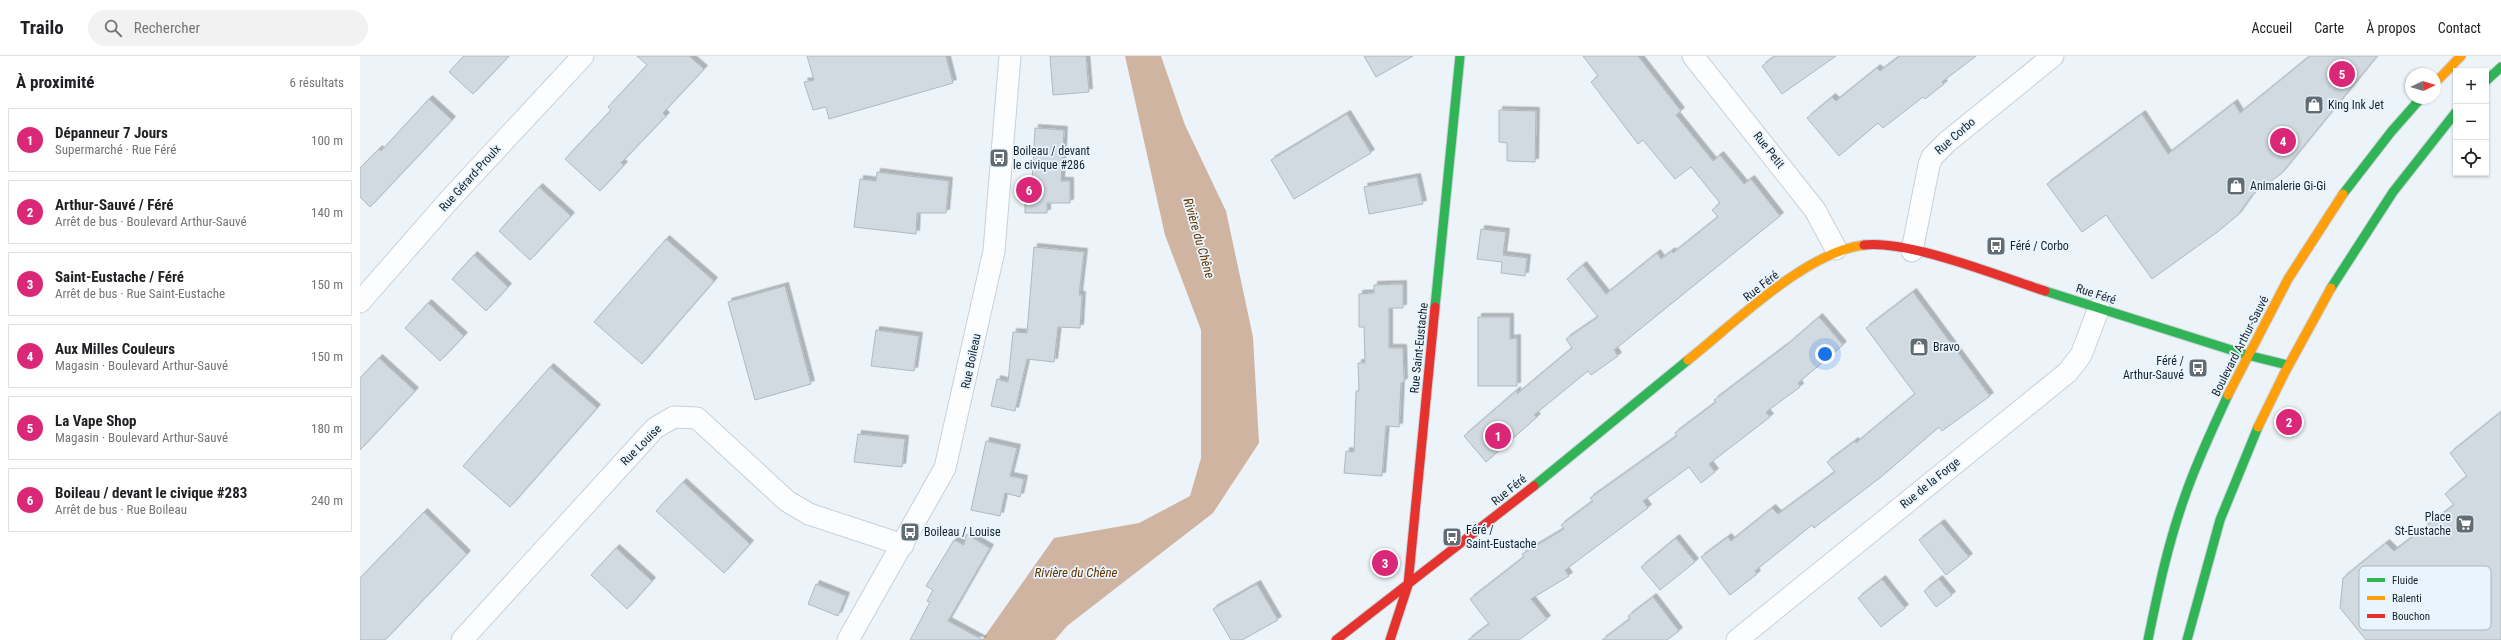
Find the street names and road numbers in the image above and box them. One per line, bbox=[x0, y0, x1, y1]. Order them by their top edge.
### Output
street label: Rue Corbo bbox=[1932, 115, 1978, 157]
street label: Rue Petit bbox=[1750, 129, 1788, 171]
street label: Rue Gérard-Proulx bbox=[436, 142, 504, 214]
street label: Rue Féré bbox=[1741, 268, 1782, 304]
street label: Rue Féré bbox=[2074, 281, 2118, 307]
street label: Boulevard Arthur-Sauvé bbox=[2209, 293, 2272, 399]
street label: Rue Saint-Eustache bbox=[1407, 302, 1431, 394]
street label: Rue Boileau bbox=[958, 332, 984, 390]
street label: Rue Louise bbox=[618, 421, 665, 468]
street label: Rue de la Forge bbox=[1897, 454, 1963, 511]
street label: Rue Féré bbox=[1489, 471, 1530, 508]

